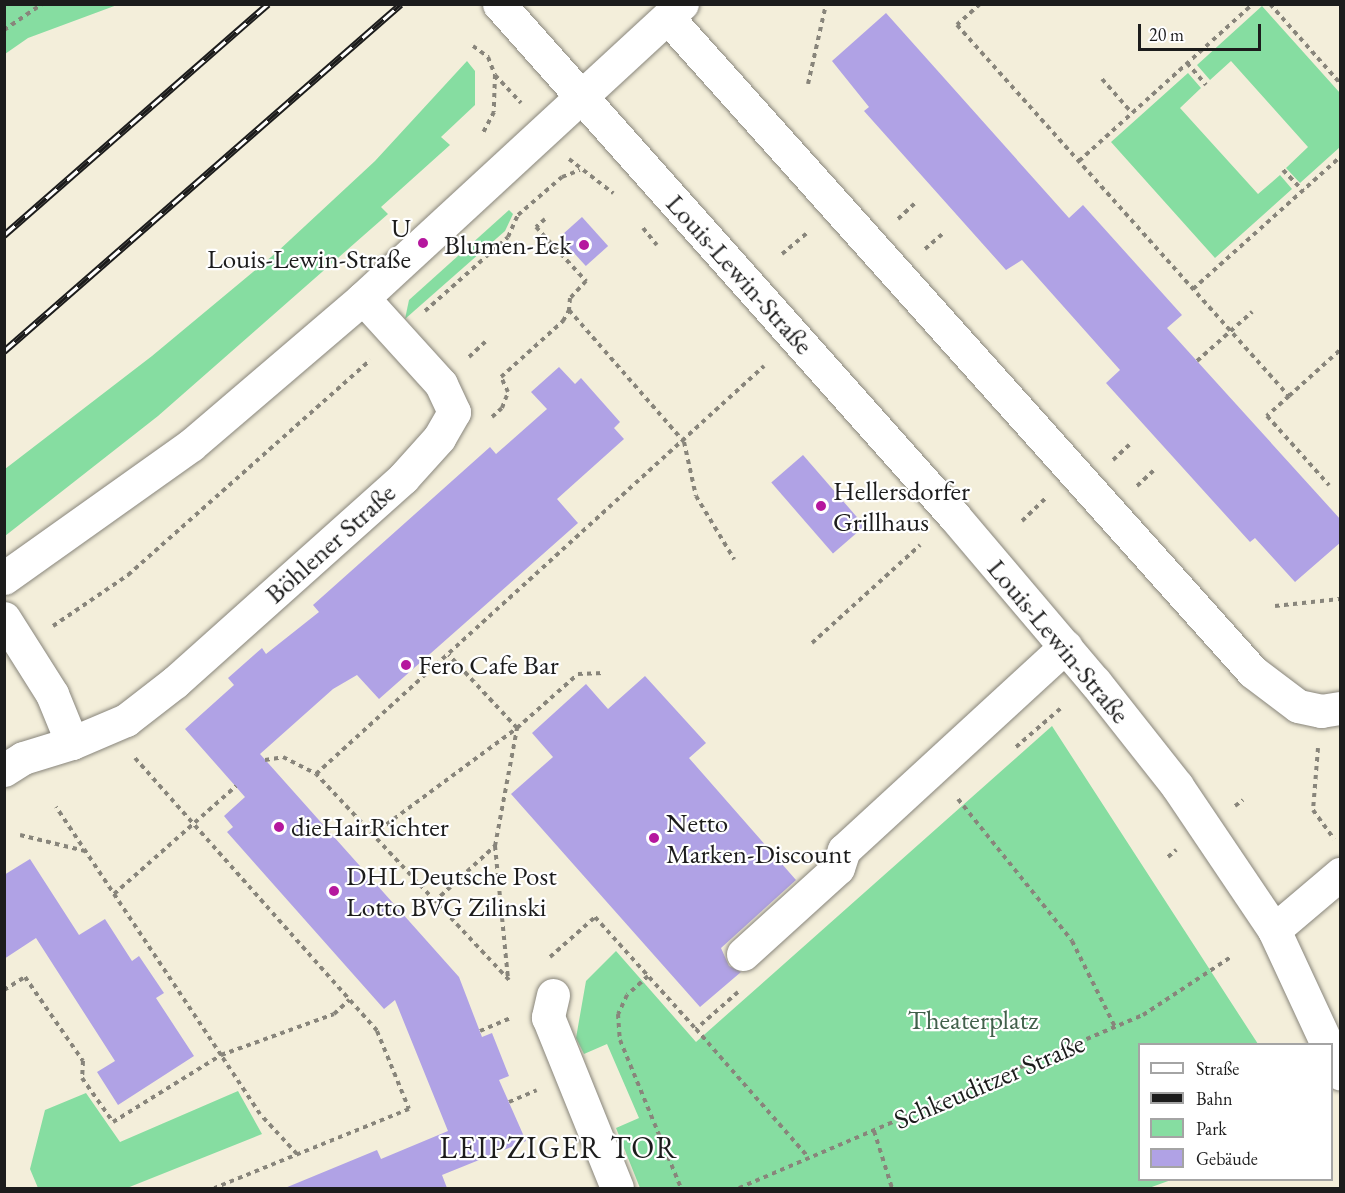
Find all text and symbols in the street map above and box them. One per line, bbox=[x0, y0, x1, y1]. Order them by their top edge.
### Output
scale bar bbox=[1141, 12, 1264, 50]
text: 20 m bbox=[1149, 23, 1184, 46]
street label: Louis-Lewin-Straße bbox=[660, 187, 820, 361]
place label: U Louis-Lewin-Straße bbox=[207, 211, 411, 274]
place label: Blumen-Eck bbox=[444, 229, 572, 261]
marker: U Louis-Lewin-Straße bbox=[416, 236, 430, 250]
marker: Blumen-Eck bbox=[577, 238, 591, 252]
place label: Hellersdorfer Grillhaus bbox=[833, 474, 970, 537]
street label: Böhlener Straße bbox=[258, 476, 402, 610]
marker: Hellersdorfer Grillhaus bbox=[814, 499, 828, 513]
street label: Louis-Lewin-Straße bbox=[981, 552, 1137, 730]
place label: Fero Cafe Bar bbox=[418, 649, 559, 681]
marker: Fero Cafe Bar bbox=[399, 658, 413, 672]
place label: Netto Marken-Discount bbox=[666, 806, 851, 869]
place label: dieHairRichter bbox=[291, 811, 449, 843]
marker: dieHairRichter bbox=[272, 820, 286, 834]
marker: Netto Marken-Discount bbox=[647, 831, 661, 845]
place label: DHL Deutsche Post Lotto BVG Zilinski bbox=[346, 859, 557, 922]
marker: DHL Deutsche Post Lotto BVG Zilinski bbox=[327, 884, 341, 898]
park label: Theaterplatz bbox=[908, 1004, 1038, 1036]
street label: Schkeuditzer Straße bbox=[889, 1026, 1089, 1136]
legend bbox=[1138, 1043, 1333, 1181]
text: Straße bbox=[1196, 1057, 1239, 1080]
text: Bahn bbox=[1196, 1087, 1233, 1110]
text: Park bbox=[1196, 1117, 1227, 1140]
district label: LEIPZIGER TOR bbox=[440, 1130, 678, 1166]
text: Gebäude bbox=[1196, 1147, 1258, 1170]

